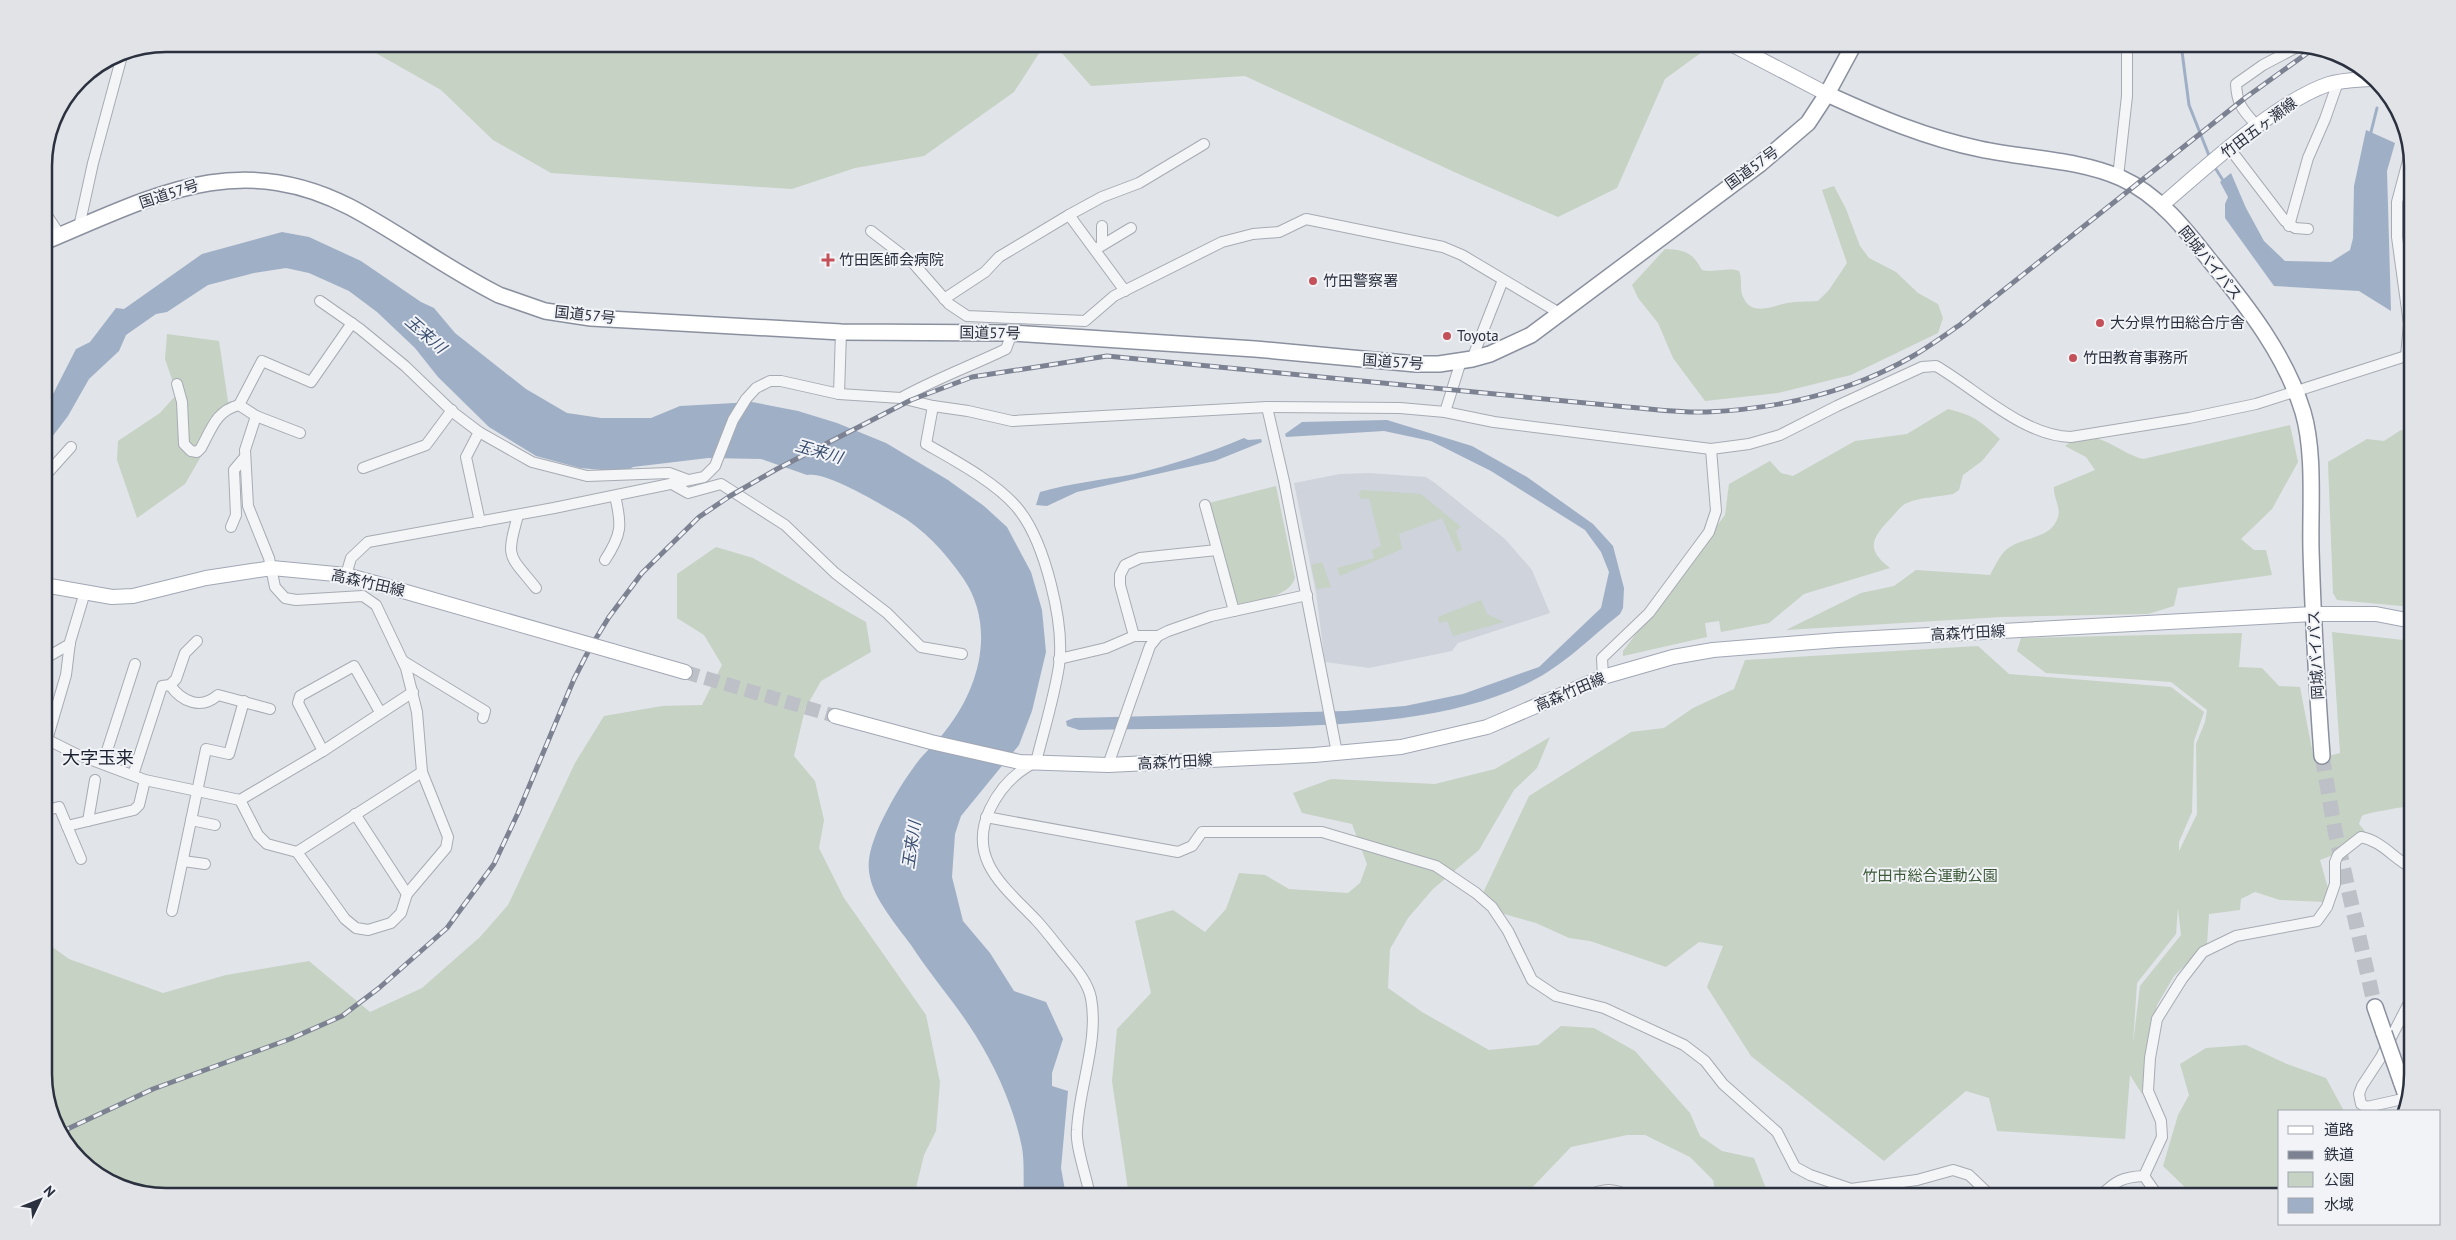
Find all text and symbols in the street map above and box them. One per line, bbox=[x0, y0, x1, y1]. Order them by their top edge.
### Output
street label: 竹田五ヶ瀬線 bbox=[2217, 93, 2300, 162]
street label: 国道57号 bbox=[1721, 142, 1782, 193]
street label: 国道57号 bbox=[137, 175, 201, 212]
street label: 岡城バイパス bbox=[2175, 222, 2246, 304]
place label: 竹田医師会病院 bbox=[839, 250, 944, 269]
marker: 竹田医師会病院 bbox=[821, 253, 835, 267]
place label: 竹田警察署 bbox=[1323, 271, 1398, 290]
marker: 竹田警察署 bbox=[1307, 275, 1319, 287]
street label: 国道57号 bbox=[554, 302, 617, 327]
water label: 玉来川 bbox=[401, 311, 452, 359]
place label: 大分県竹田総合庁舎 bbox=[2110, 313, 2245, 332]
marker: 大分県竹田総合庁舎 bbox=[2094, 317, 2106, 329]
street label: 国道57号 bbox=[959, 322, 1021, 343]
place label: Toyota bbox=[1457, 326, 1499, 345]
marker: Toyota bbox=[1441, 330, 1453, 342]
place label: 竹田教育事務所 bbox=[2083, 348, 2188, 367]
street label: 国道57号 bbox=[1362, 350, 1424, 373]
marker: 竹田教育事務所 bbox=[2067, 352, 2079, 364]
water label: 玉来川 bbox=[793, 435, 847, 468]
street label: 高森竹田線 bbox=[329, 565, 407, 600]
street label: 岡城バイパス bbox=[2304, 610, 2327, 700]
street label: 高森竹田線 bbox=[1930, 621, 2006, 644]
street label: 高森竹田線 bbox=[1532, 668, 1608, 715]
district label: 大字玉来 bbox=[62, 746, 134, 769]
street label: 高森竹田線 bbox=[1137, 750, 1213, 773]
water label: 玉来川 bbox=[898, 818, 925, 870]
park label: 竹田市総合運動公園 bbox=[1862, 866, 1998, 885]
legend bbox=[2278, 1110, 2441, 1225]
text: 道路 bbox=[2324, 1120, 2354, 1139]
text: 鉄道 bbox=[2324, 1145, 2354, 1164]
text: 公園 bbox=[2324, 1170, 2354, 1189]
north arrow bbox=[15, 1175, 65, 1225]
text: N bbox=[40, 1182, 59, 1201]
text: 水域 bbox=[2324, 1195, 2354, 1214]

